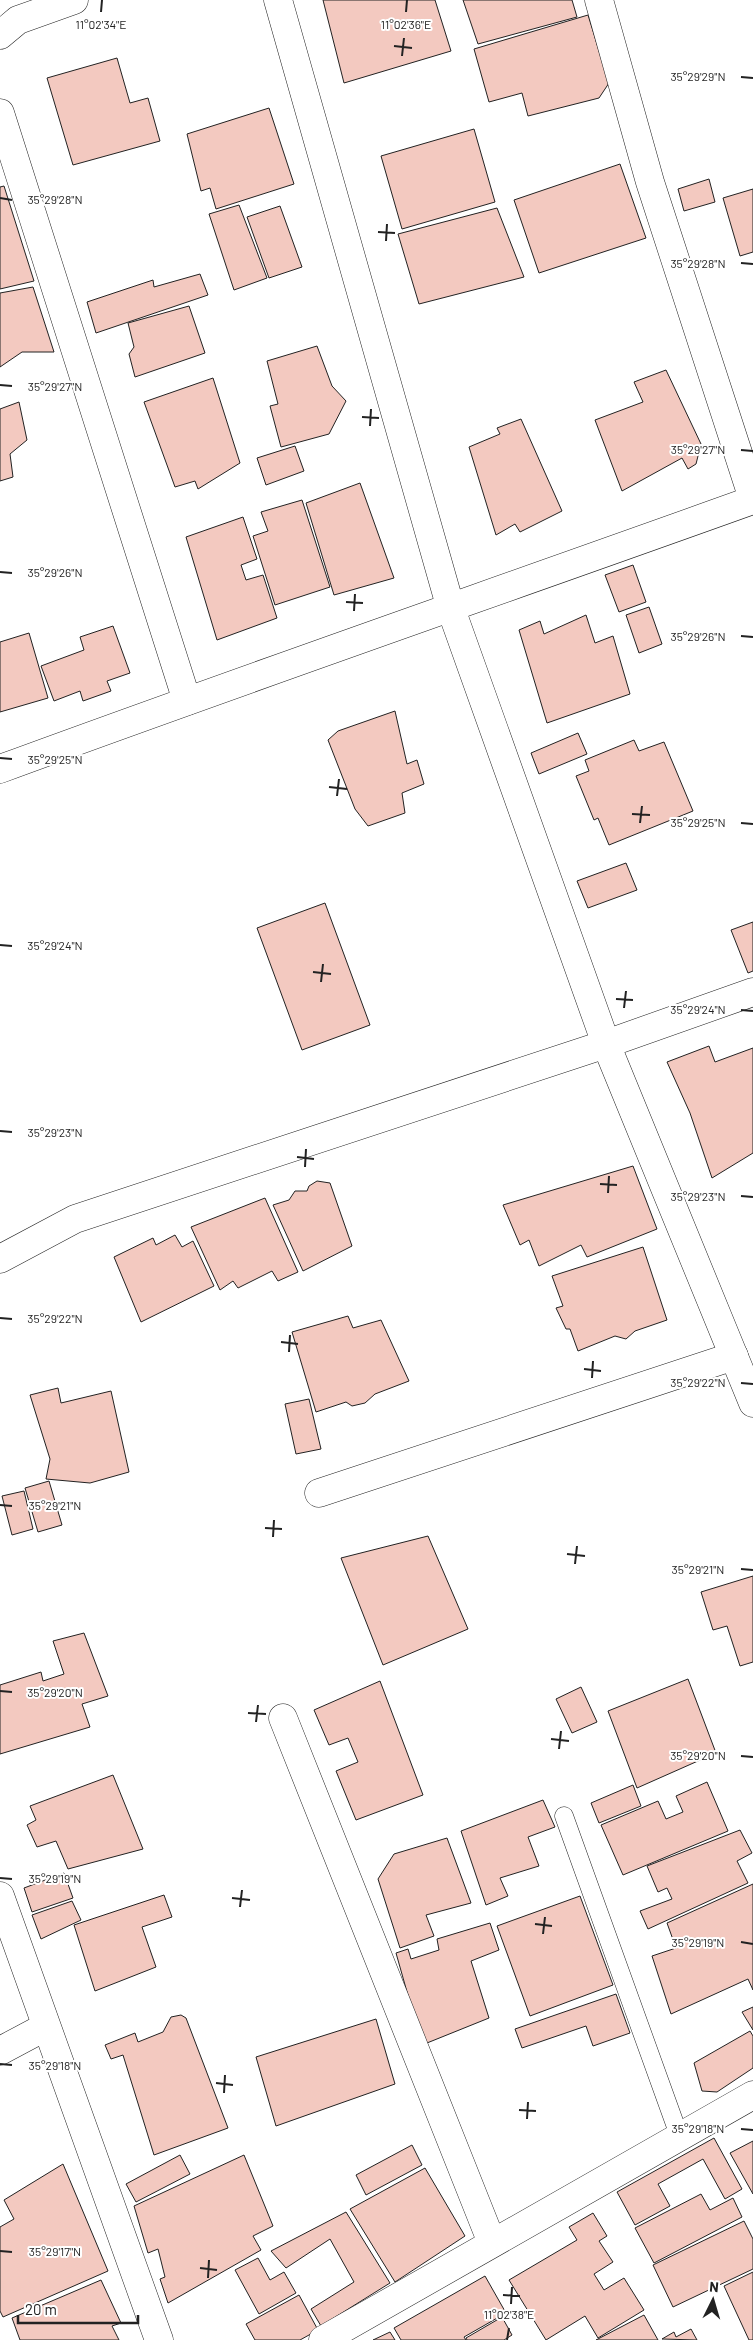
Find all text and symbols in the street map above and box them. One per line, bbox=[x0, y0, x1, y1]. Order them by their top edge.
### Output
text: 11°02'34"E bbox=[76, 17, 126, 31]
text: 11°02'36"E bbox=[381, 17, 431, 31]
text: 35°29'29"N bbox=[670, 69, 726, 83]
text: 35°29'28"N bbox=[27, 192, 83, 206]
text: 35°29'28"N bbox=[670, 256, 726, 270]
text: 35°29'27"N bbox=[28, 379, 82, 393]
text: 35°29'27"N bbox=[671, 442, 725, 456]
text: 35°29'26"N bbox=[27, 565, 83, 579]
text: 35°29'26"N bbox=[670, 629, 726, 643]
text: 35°29'25"N bbox=[27, 752, 83, 766]
text: 35°29'25"N bbox=[670, 815, 726, 829]
text: 35°29'24"N bbox=[27, 938, 83, 952]
text: 35°29'24"N bbox=[670, 1002, 726, 1016]
text: 35°29'23"N bbox=[28, 1125, 83, 1139]
text: 35°29'23"N bbox=[671, 1189, 726, 1203]
text: 35°29'22"N bbox=[27, 1311, 83, 1325]
text: 35°29'22"N bbox=[670, 1375, 726, 1389]
text: 35°29'21"N bbox=[29, 1498, 81, 1512]
text: 35°29'21"N bbox=[672, 1562, 724, 1576]
text: 35°29'20"N bbox=[27, 1685, 83, 1699]
text: 35°29'20"N bbox=[670, 1748, 726, 1762]
text: 35°29'19"N bbox=[29, 1871, 81, 1885]
text: 35°29'19"N bbox=[672, 1935, 724, 1949]
text: 35°29'18"N bbox=[29, 2058, 81, 2072]
text: 35°29'18"N bbox=[672, 2121, 724, 2135]
text: 35°29'17"N bbox=[29, 2244, 81, 2258]
north arrow bbox=[688, 2275, 738, 2325]
text: N bbox=[709, 2278, 720, 2295]
scale bar bbox=[18, 2292, 138, 2324]
text: 20 m bbox=[25, 2300, 57, 2318]
text: 11°02'38"E bbox=[484, 2307, 534, 2321]

